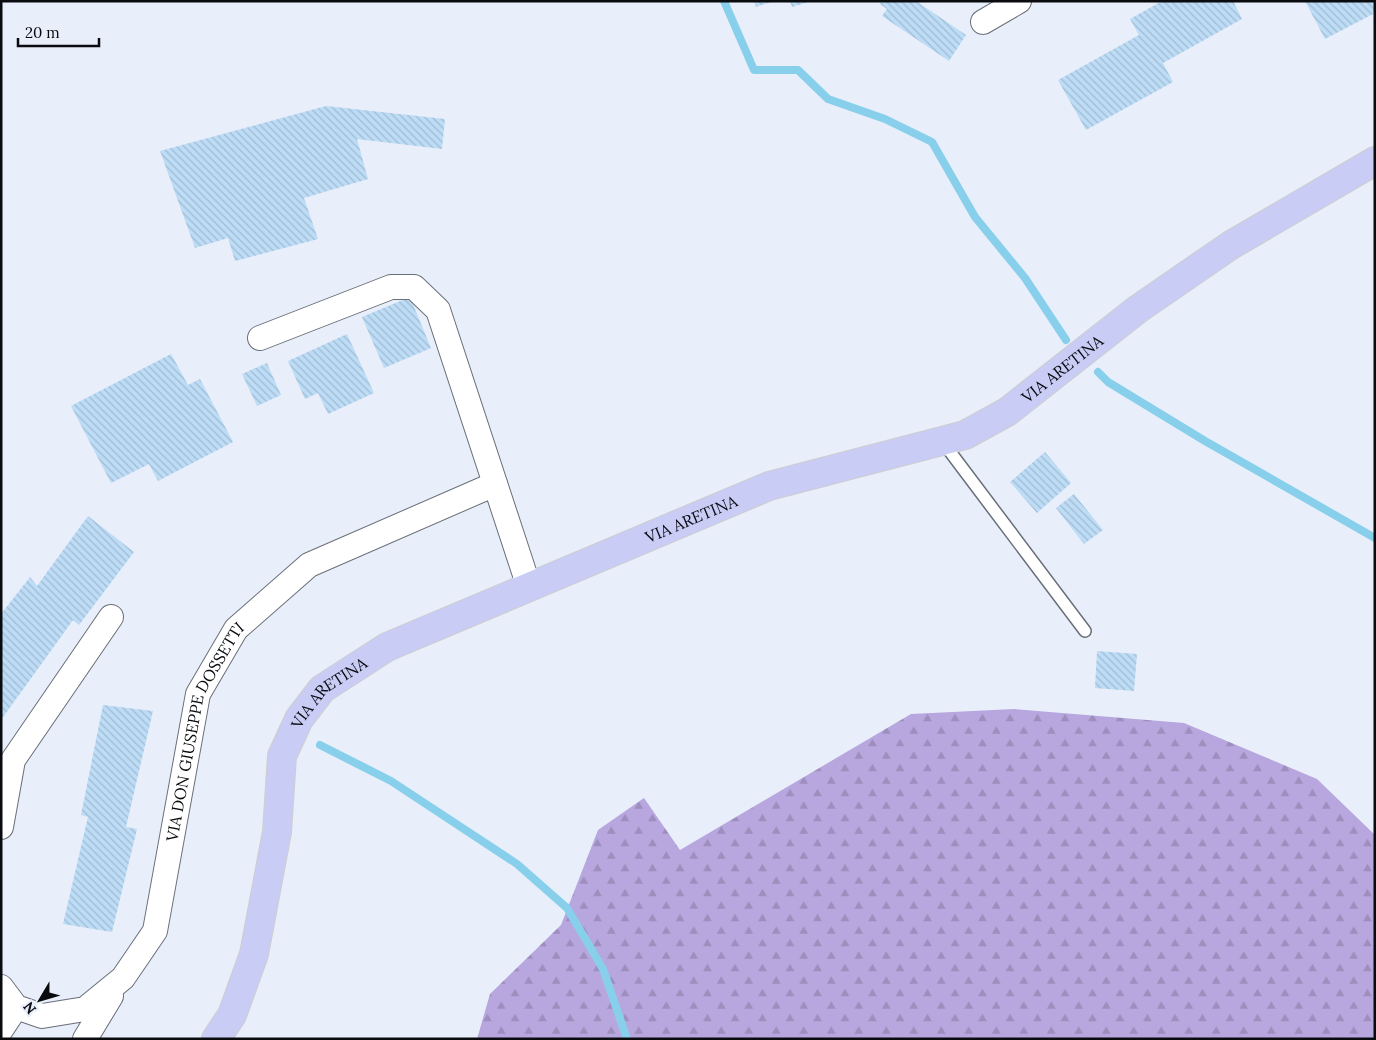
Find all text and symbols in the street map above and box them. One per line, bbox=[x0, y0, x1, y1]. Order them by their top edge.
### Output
scale bar bbox=[18, 15, 99, 47]
text: 20 m bbox=[25, 23, 60, 42]
street label: VIA ARETINA bbox=[1017, 330, 1108, 407]
street label: VIA ARETINA bbox=[641, 490, 741, 547]
street label: VIA DON GIUSEPPE DOSSETTI bbox=[161, 617, 248, 844]
street label: VIA ARETINA bbox=[286, 652, 371, 732]
north arrow bbox=[15, 975, 65, 1025]
text: N bbox=[19, 998, 40, 1018]

